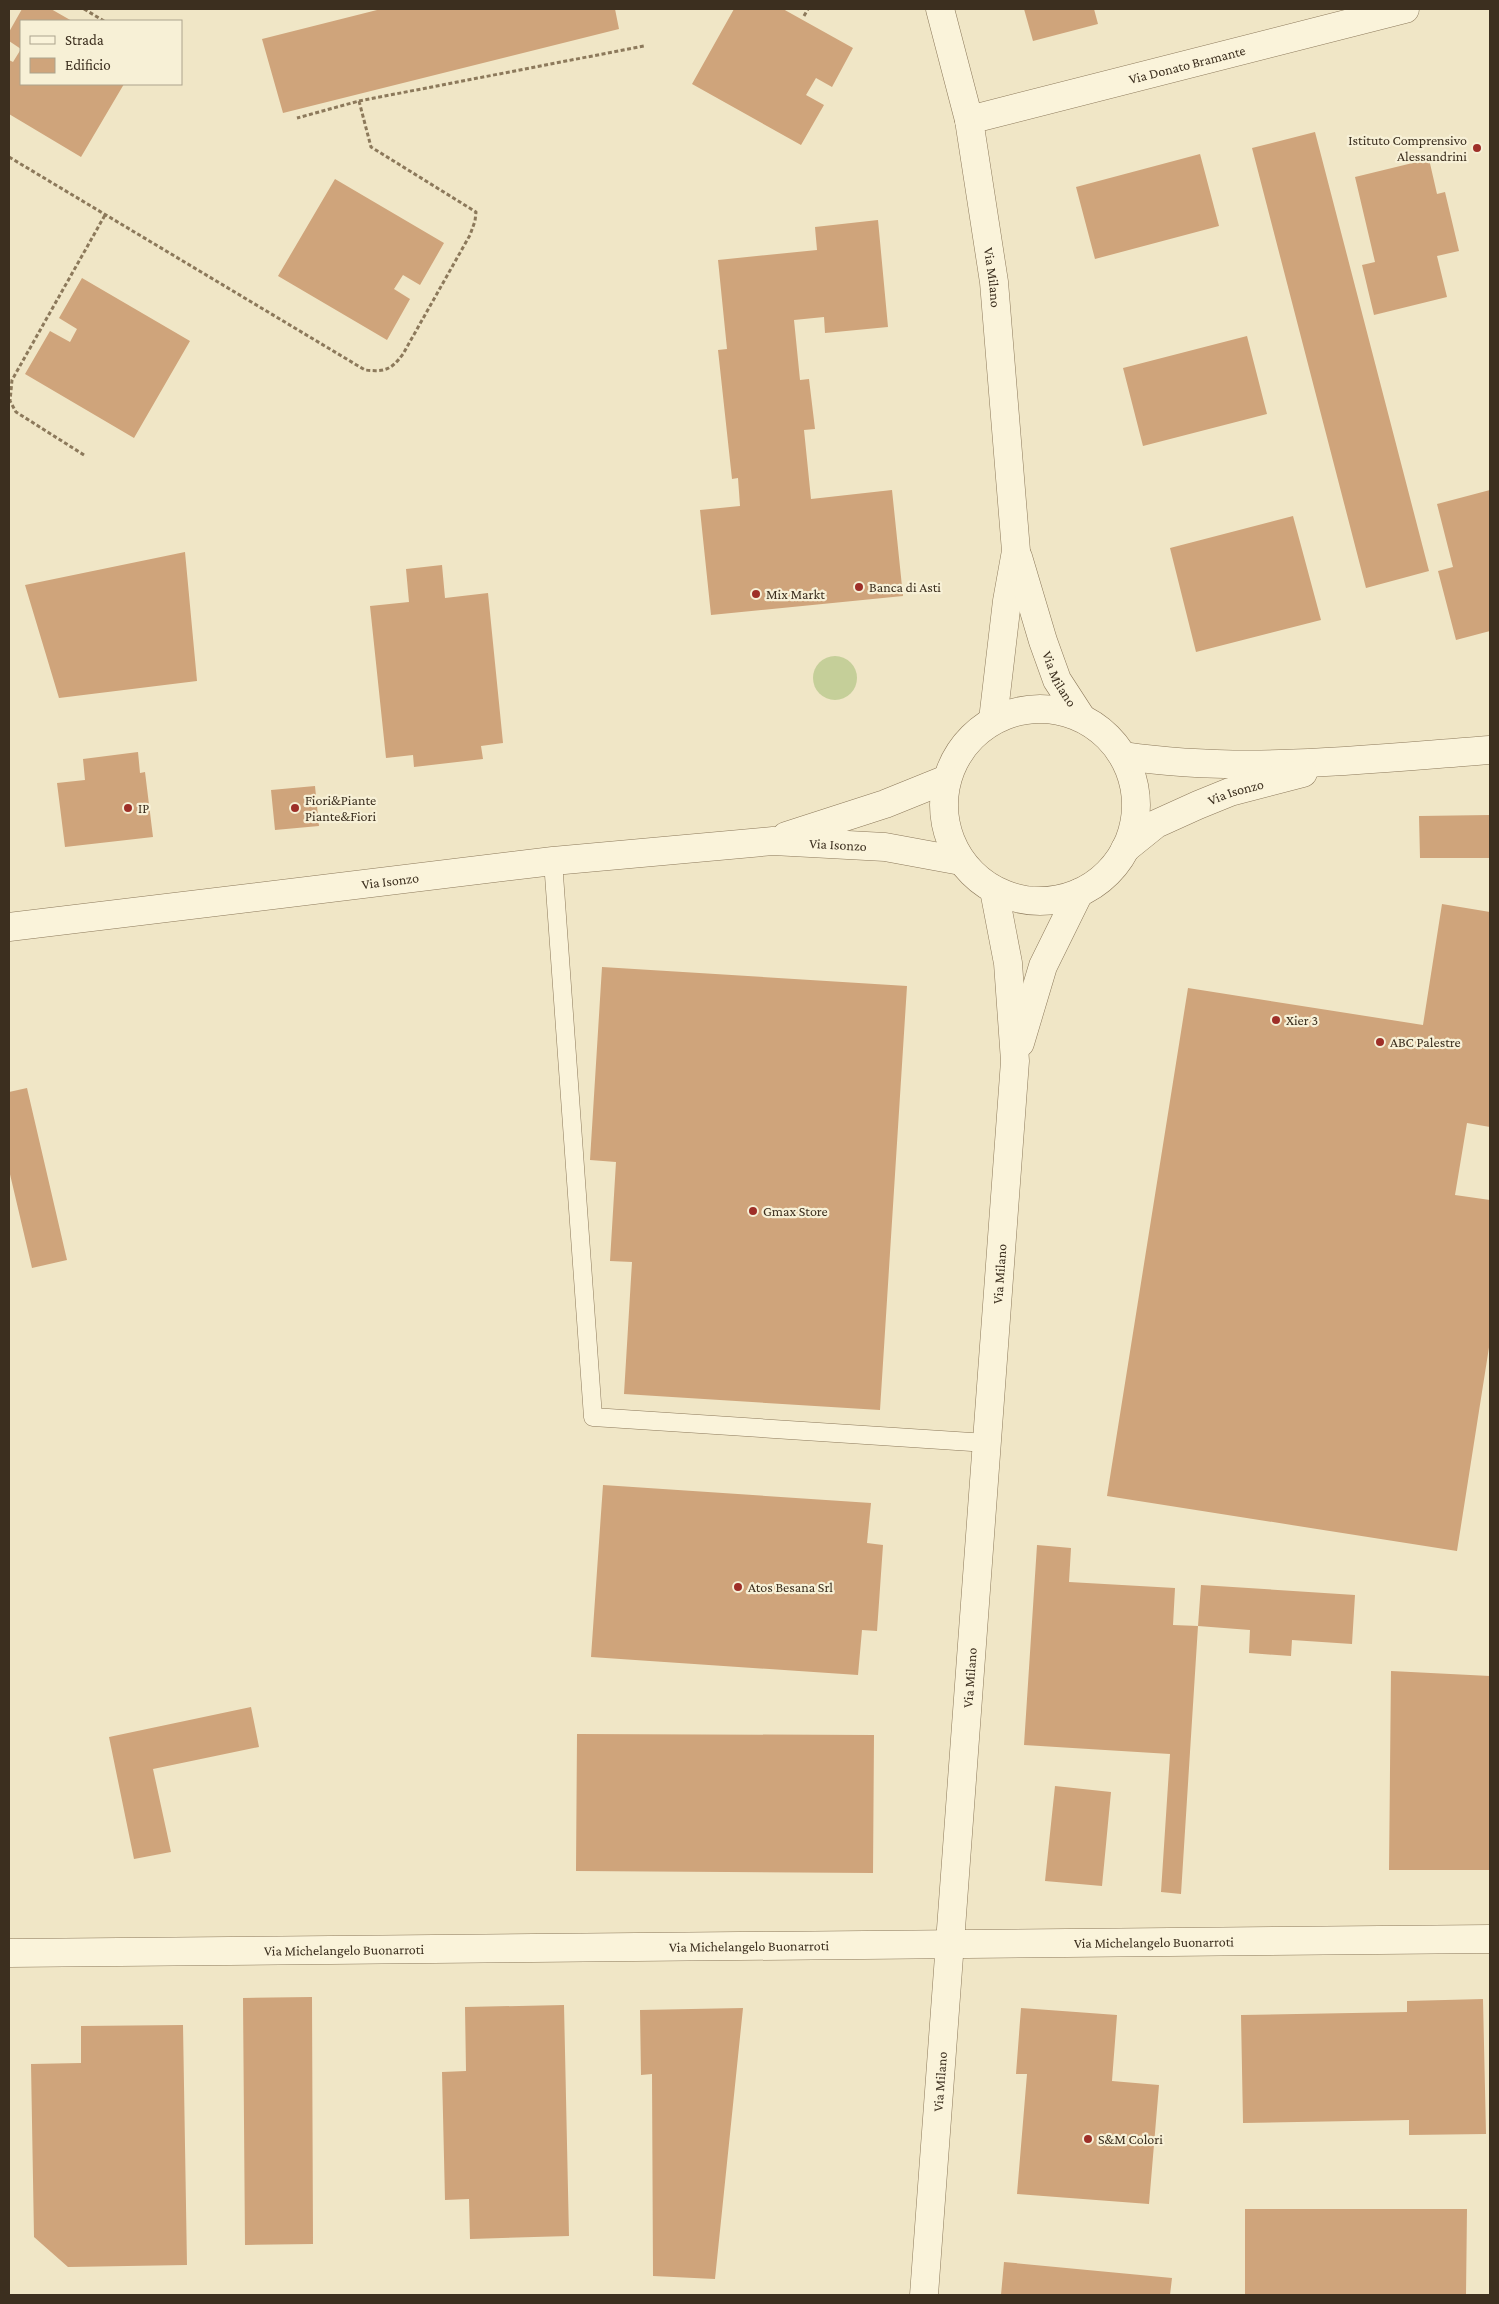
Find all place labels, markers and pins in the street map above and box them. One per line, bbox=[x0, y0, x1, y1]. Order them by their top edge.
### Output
place label: Istituto Comprensivo Alessandrini bbox=[1348, 132, 1467, 164]
marker: Istituto Comprensivo Alessandrini bbox=[1471, 142, 1483, 154]
place label: Banca di Asti bbox=[869, 579, 941, 595]
marker: Banca di Asti bbox=[853, 581, 865, 593]
place label: Mix Markt bbox=[766, 586, 825, 602]
marker: Mix Markt bbox=[750, 588, 762, 600]
place label: Fiori&Piante Piante&Fiori bbox=[305, 792, 377, 824]
place label: IP bbox=[138, 800, 149, 816]
marker: IP bbox=[122, 802, 134, 814]
marker: Fiori&Piante Piante&Fiori bbox=[289, 802, 301, 814]
place label: Xier 3 bbox=[1286, 1012, 1318, 1028]
marker: Xier 3 bbox=[1270, 1014, 1282, 1026]
place label: ABC Palestre bbox=[1390, 1034, 1461, 1050]
marker: ABC Palestre bbox=[1374, 1036, 1386, 1048]
place label: Gmax Store bbox=[763, 1203, 828, 1219]
marker: Gmax Store bbox=[747, 1205, 759, 1217]
place label: Atos Besana Srl bbox=[748, 1579, 833, 1595]
marker: Atos Besana Srl bbox=[732, 1581, 744, 1593]
place label: S&M Colori bbox=[1098, 2131, 1163, 2147]
marker: S&M Colori bbox=[1082, 2133, 1094, 2145]

